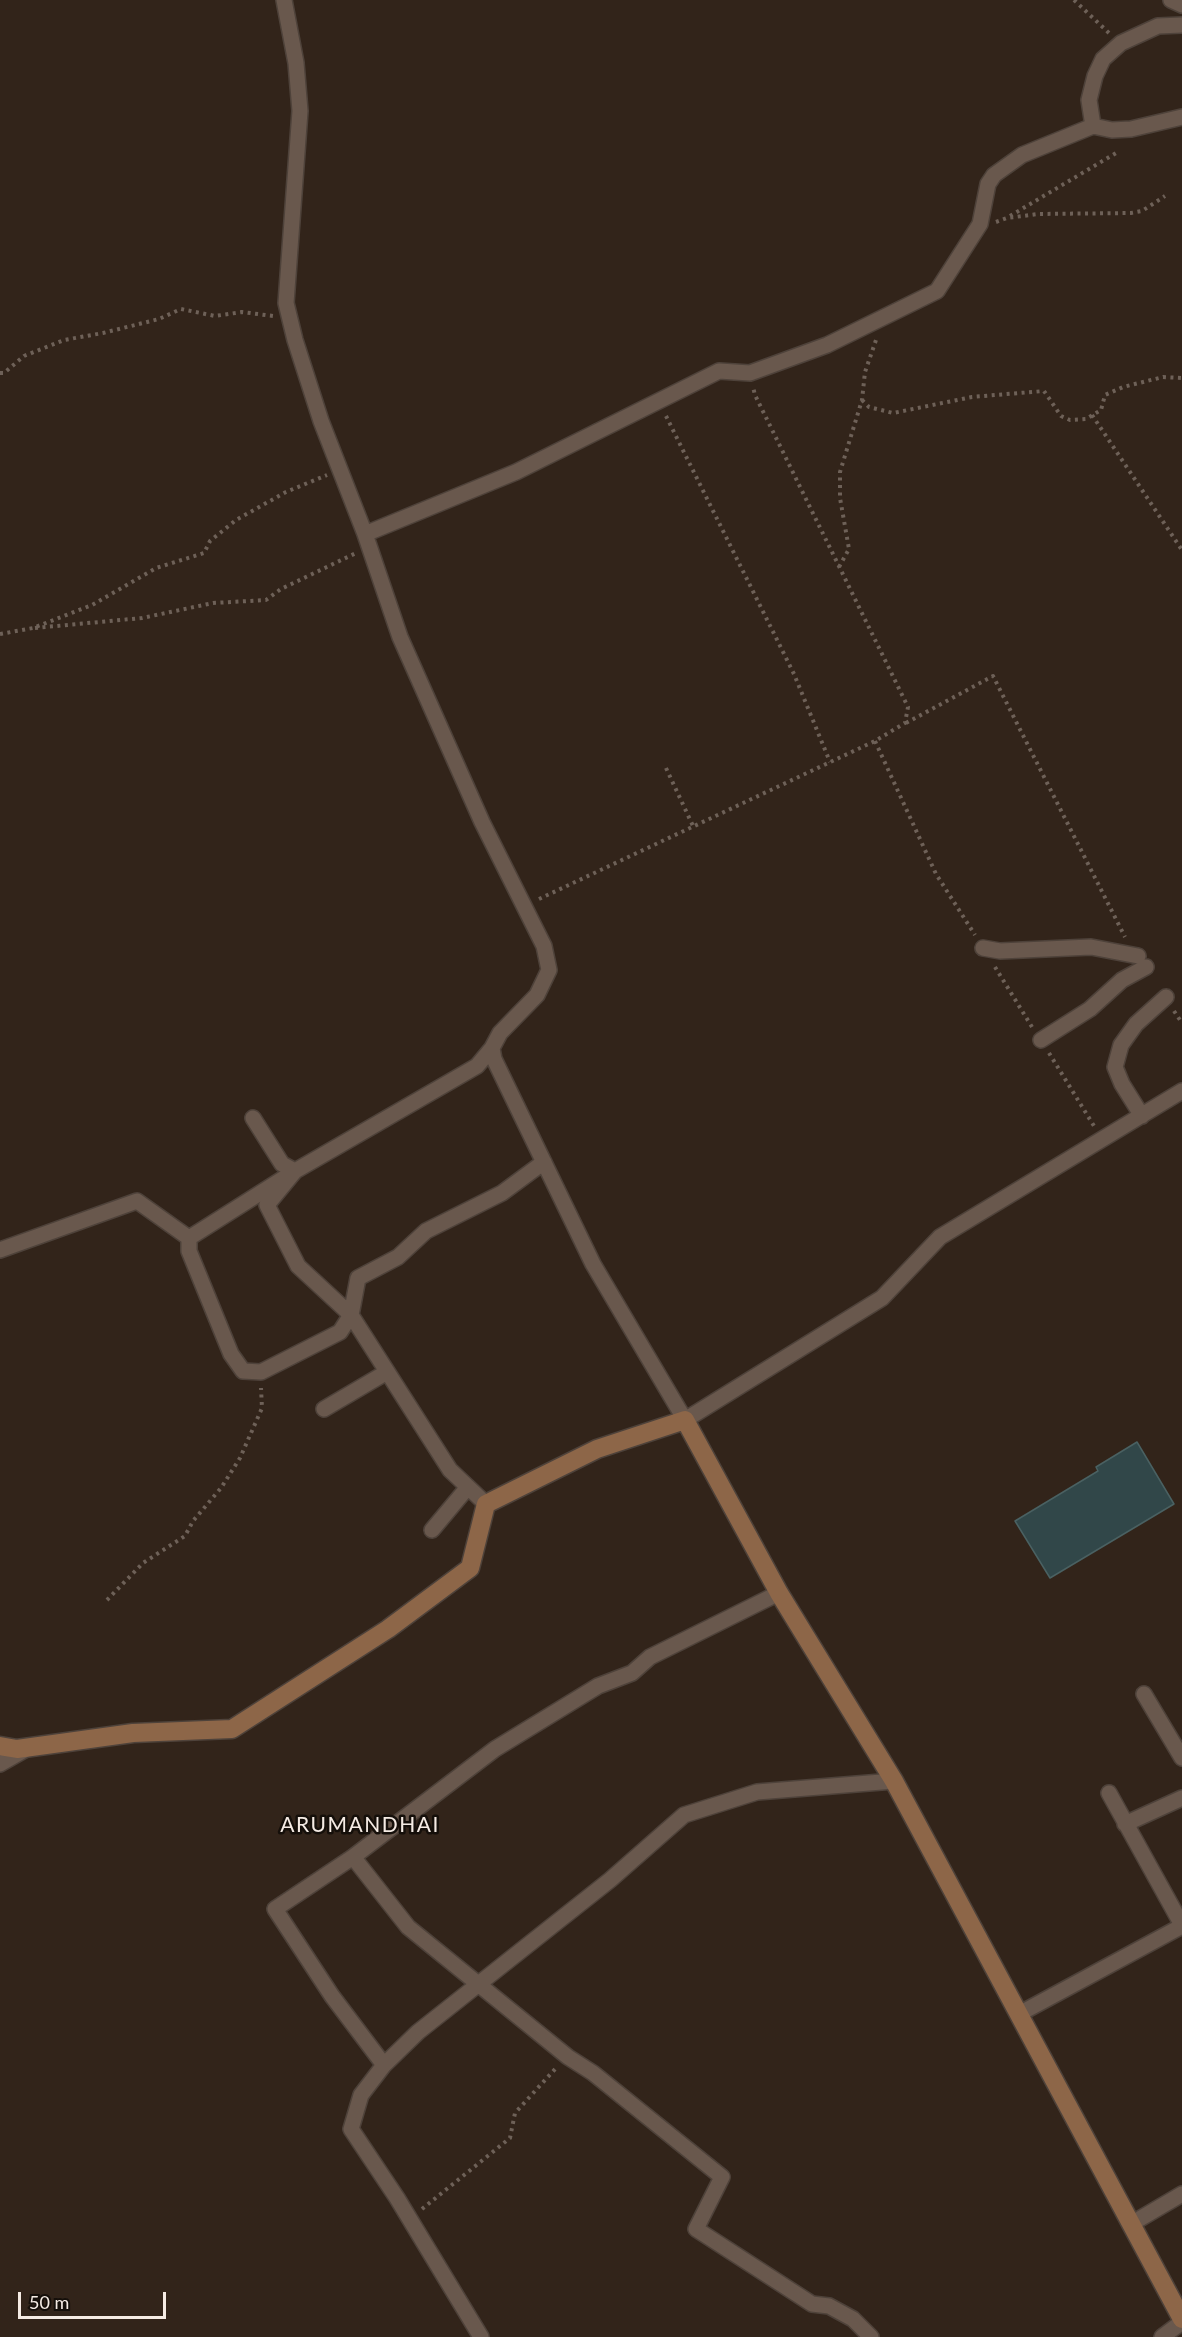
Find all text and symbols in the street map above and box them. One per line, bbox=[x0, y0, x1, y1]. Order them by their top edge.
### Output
district label: ARUMANDHAI bbox=[280, 1812, 440, 1838]
scale bar bbox=[21, 2280, 170, 2318]
text: 50 m bbox=[29, 2291, 69, 2313]

